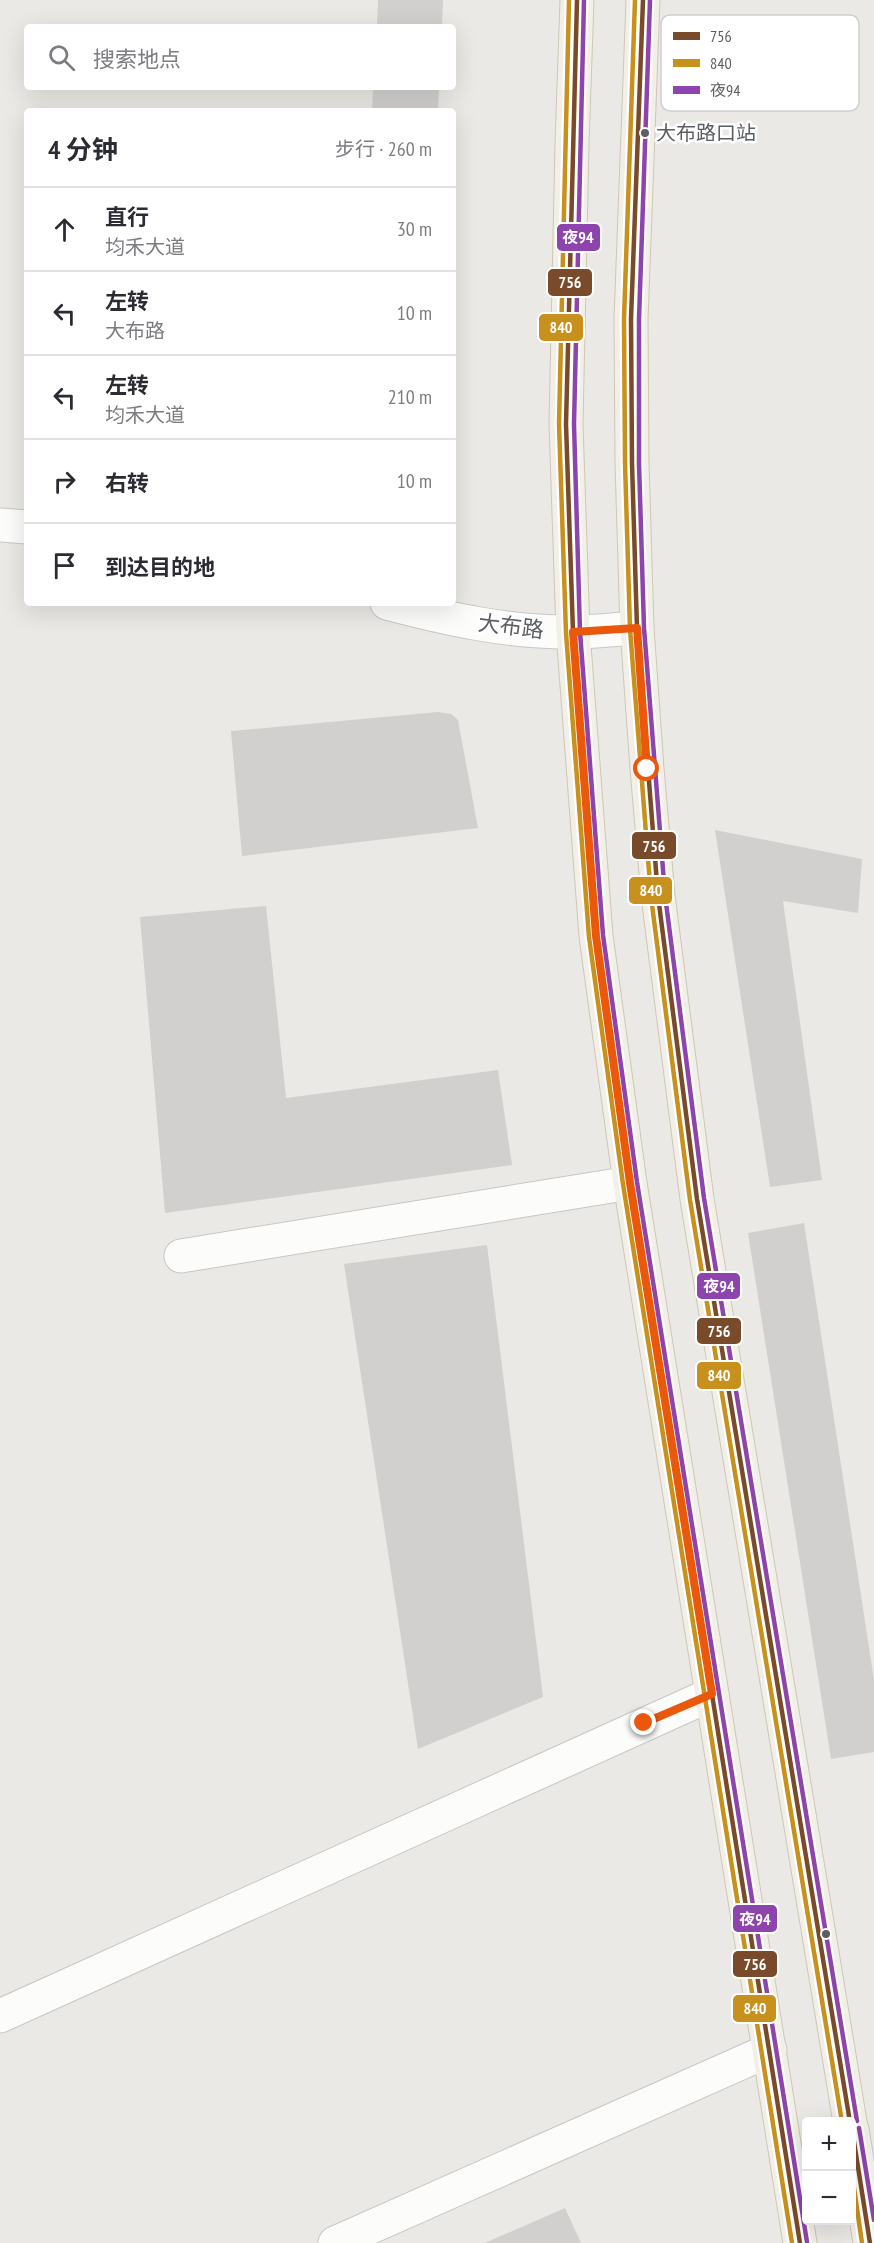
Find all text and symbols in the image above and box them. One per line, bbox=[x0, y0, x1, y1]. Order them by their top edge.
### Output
legend bbox=[661, 15, 859, 111]
search box bbox=[24, 24, 456, 90]
text: 756 bbox=[710, 26, 732, 46]
icon: search bbox=[45, 41, 78, 74]
text: 搜索地点 bbox=[93, 45, 181, 73]
text: 840 bbox=[710, 53, 732, 73]
text: 夜94 bbox=[710, 80, 740, 100]
place label: 大布路口站 bbox=[656, 120, 756, 146]
marker: 大布路口站 bbox=[639, 127, 651, 139]
text: 4 分钟 bbox=[48, 133, 118, 166]
text: 步行 · 260 m bbox=[335, 136, 432, 162]
text: 直行 bbox=[105, 203, 149, 231]
icon: ahead bbox=[48, 213, 81, 246]
text: 30 m bbox=[397, 216, 432, 242]
line badge: 夜94 bbox=[556, 223, 601, 252]
text: 夜94 bbox=[562, 227, 594, 247]
text: 均禾大道 bbox=[105, 234, 185, 260]
line badge: 756 bbox=[547, 268, 593, 297]
text: 756 bbox=[559, 272, 582, 292]
text: 左转 bbox=[105, 287, 149, 315]
icon: left bbox=[48, 297, 81, 330]
text: 10 m bbox=[397, 300, 432, 326]
line badge: 840 bbox=[538, 313, 584, 342]
text: 840 bbox=[550, 317, 573, 337]
text: 大布路 bbox=[105, 318, 165, 344]
text: 左转 bbox=[105, 371, 149, 399]
icon: left bbox=[48, 381, 81, 414]
text: 210 m bbox=[388, 384, 432, 410]
text: 均禾大道 bbox=[105, 402, 185, 428]
icon: right bbox=[48, 465, 81, 498]
text: 10 m bbox=[397, 468, 432, 494]
text: 右转 bbox=[105, 469, 149, 497]
icon: arrive bbox=[48, 549, 81, 582]
text: 到达目的地 bbox=[105, 553, 215, 581]
street label: 大布路 bbox=[477, 608, 545, 644]
route start bbox=[633, 755, 659, 781]
line badge: 756 bbox=[631, 831, 677, 860]
text: 756 bbox=[643, 836, 666, 856]
line badge: 840 bbox=[628, 876, 673, 905]
text: 840 bbox=[640, 880, 663, 900]
line badge: 夜94 bbox=[696, 1272, 741, 1300]
text: 夜94 bbox=[703, 1276, 735, 1296]
line badge: 756 bbox=[696, 1317, 742, 1345]
text: 756 bbox=[708, 1321, 731, 1341]
line badge: 840 bbox=[696, 1361, 742, 1390]
text: 840 bbox=[708, 1365, 731, 1385]
route end bbox=[630, 1709, 656, 1735]
line badge: 夜94 bbox=[732, 1904, 778, 1933]
text: 夜94 bbox=[739, 1909, 771, 1929]
unlabelled marker bbox=[820, 1928, 832, 1940]
line badge: 756 bbox=[732, 1950, 778, 1978]
text: 756 bbox=[744, 1954, 767, 1974]
line badge: 840 bbox=[732, 1994, 777, 2023]
text: 840 bbox=[744, 1998, 767, 2018]
map controls bbox=[802, 2117, 856, 2225]
button: + bbox=[802, 2117, 856, 2171]
button: − bbox=[802, 2171, 856, 2225]

